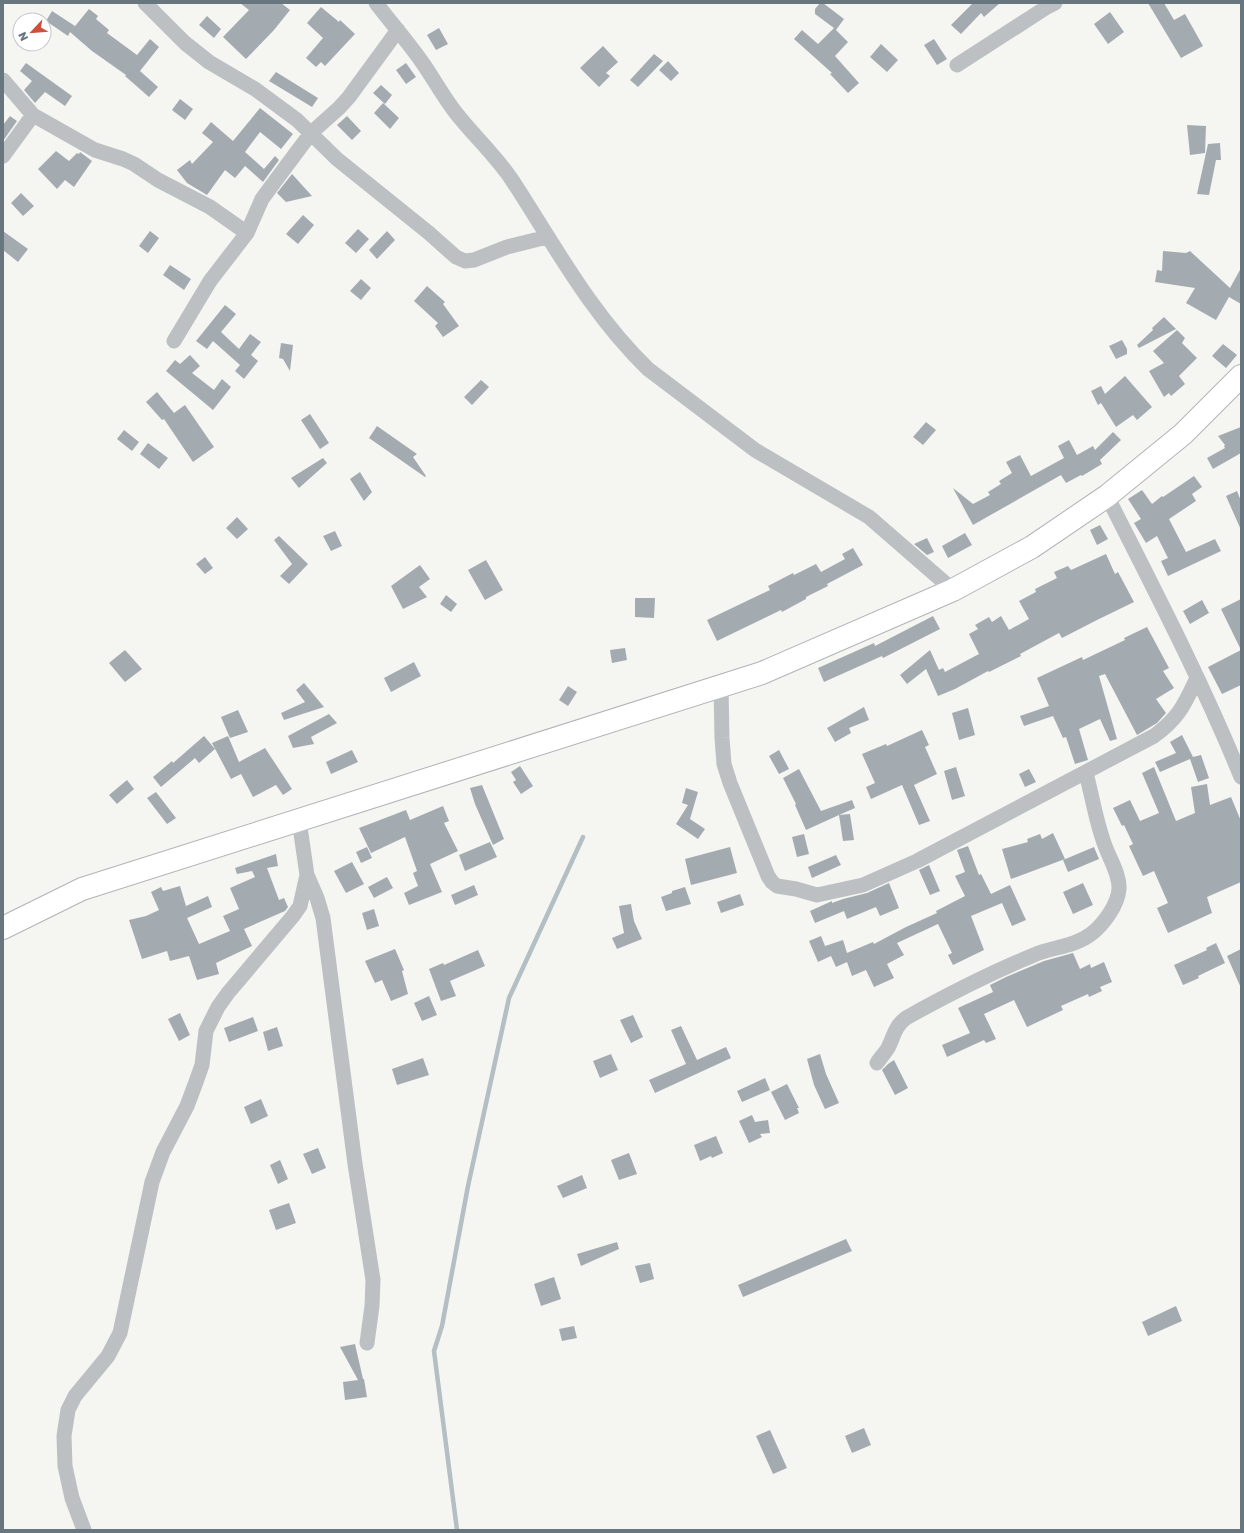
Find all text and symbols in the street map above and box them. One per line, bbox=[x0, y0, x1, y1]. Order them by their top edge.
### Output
north arrow bbox=[12, 12, 52, 52]
text: N bbox=[15, 30, 30, 43]

